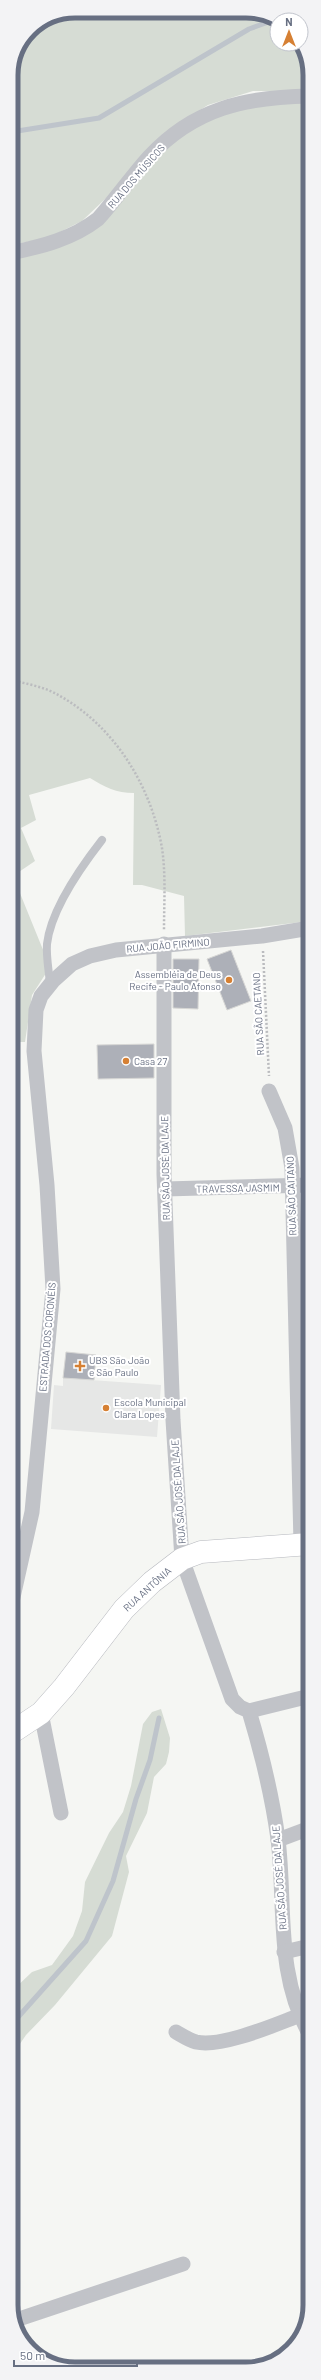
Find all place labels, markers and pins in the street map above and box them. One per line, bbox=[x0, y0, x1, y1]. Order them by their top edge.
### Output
place label: Assembléia de Deus Recife - Paulo Afonso bbox=[129, 968, 221, 992]
marker: Assembléia de Deus Recife - Paulo Afonso bbox=[224, 975, 234, 985]
place label: Casa 27 bbox=[134, 1055, 167, 1067]
marker: Casa 27 bbox=[121, 1056, 131, 1066]
place label: UBS São João e São Paulo bbox=[89, 1354, 150, 1378]
marker: UBS São João e São Paulo bbox=[74, 1360, 86, 1372]
place label: Escola Municipal Clara Lopes bbox=[114, 1396, 186, 1420]
marker: Escola Municipal Clara Lopes bbox=[101, 1403, 111, 1413]

